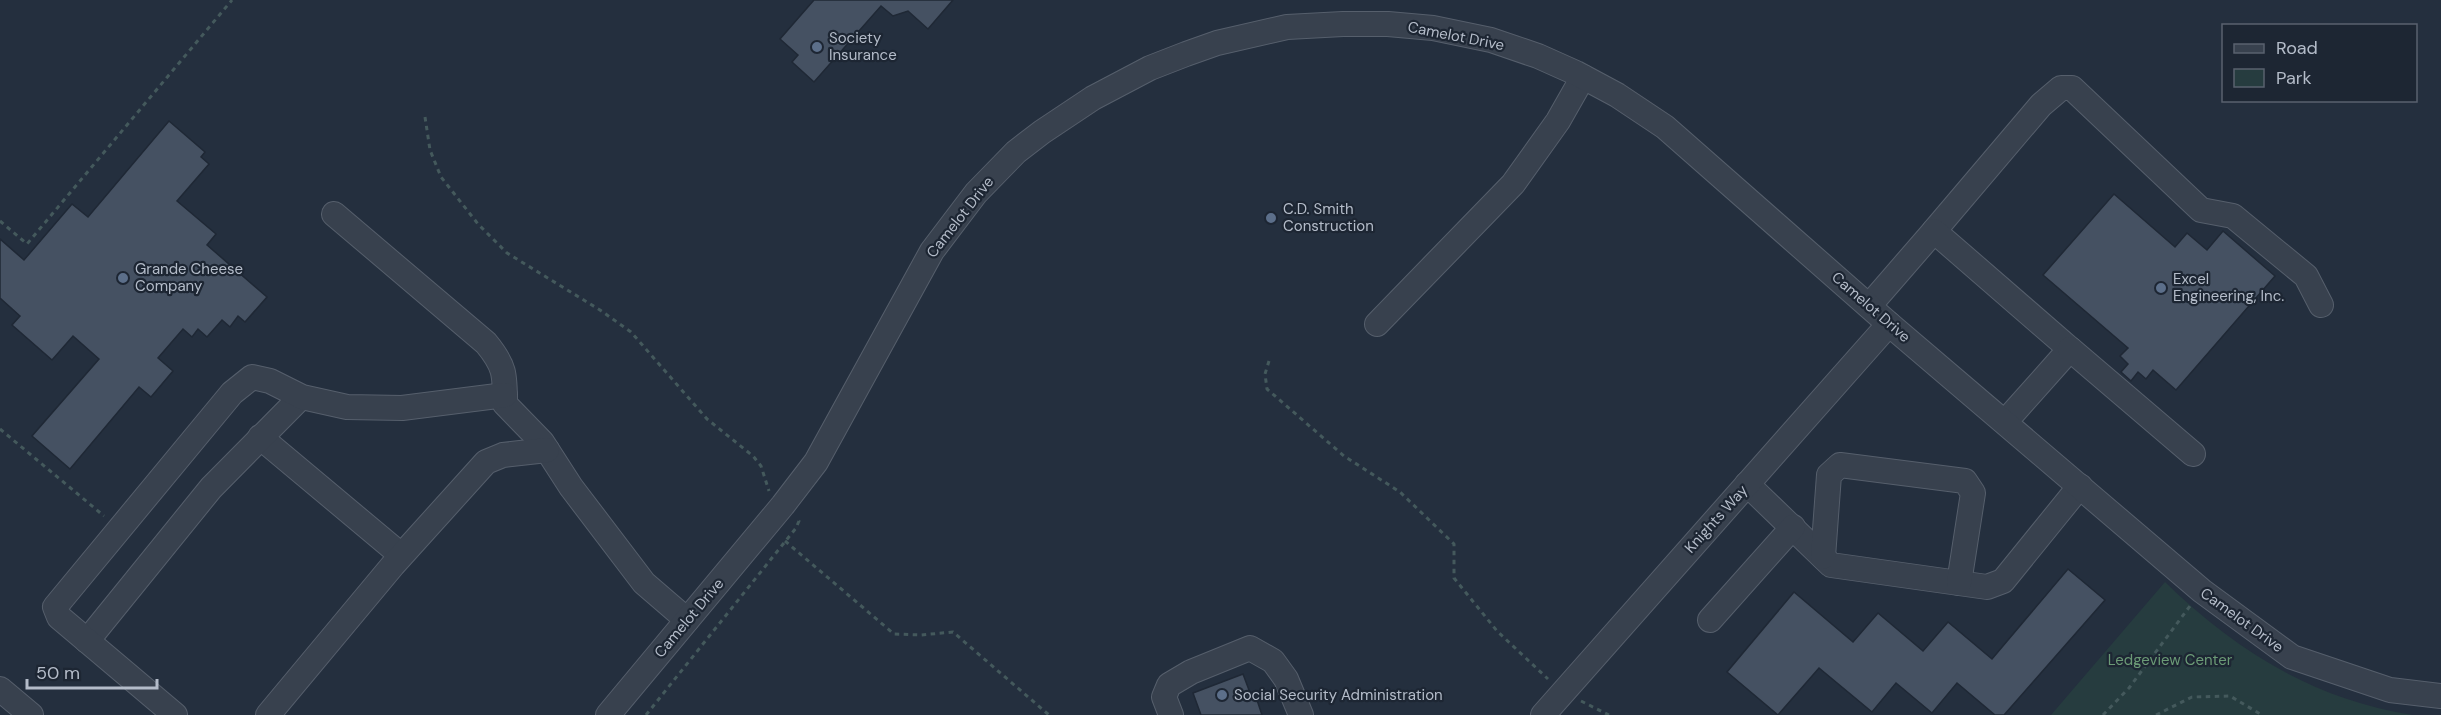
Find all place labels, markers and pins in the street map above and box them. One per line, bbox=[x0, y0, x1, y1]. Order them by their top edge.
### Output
place label: Society Insurance bbox=[829, 28, 897, 65]
marker: Society Insurance bbox=[810, 40, 824, 54]
place label: C.D. Smith Construction bbox=[1283, 199, 1374, 236]
marker: C.D. Smith Construction bbox=[1264, 211, 1278, 225]
place label: Grande Cheese Company bbox=[135, 259, 243, 296]
place label: Excel Engineering, Inc. bbox=[2173, 269, 2284, 306]
marker: Grande Cheese Company bbox=[116, 271, 130, 285]
marker: Excel Engineering, Inc. bbox=[2154, 281, 2168, 295]
place label: Social Security Administration bbox=[1234, 685, 1443, 705]
marker: Social Security Administration bbox=[1215, 688, 1229, 702]

